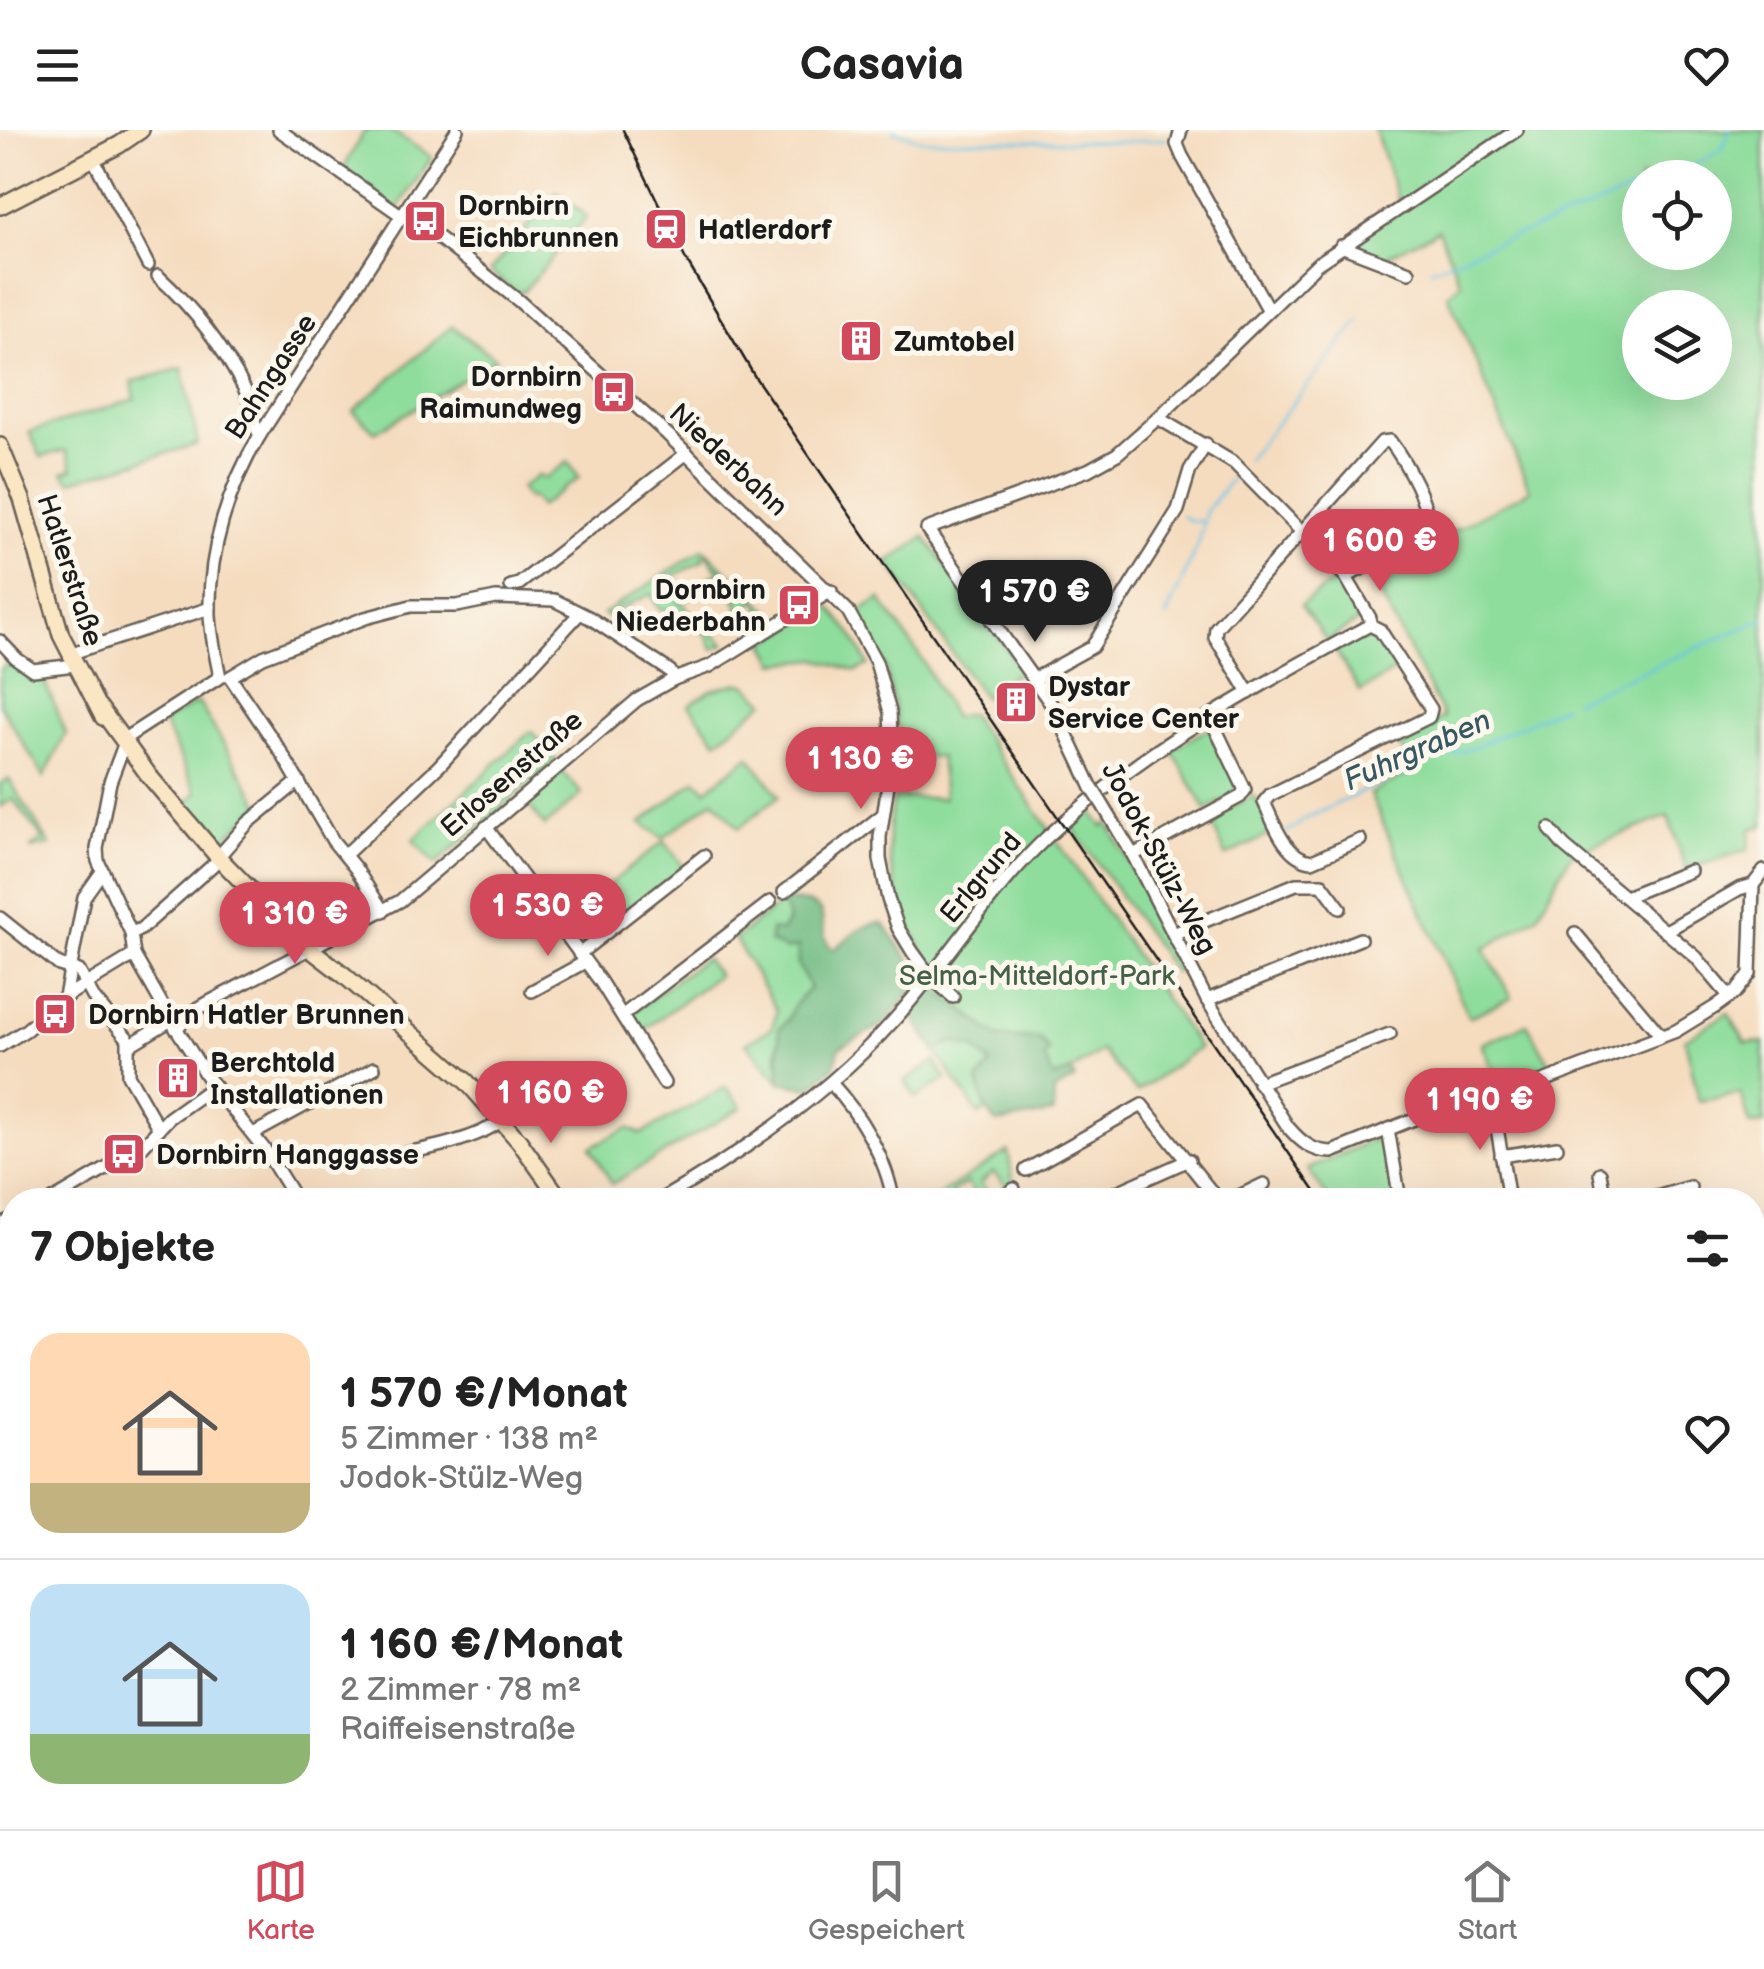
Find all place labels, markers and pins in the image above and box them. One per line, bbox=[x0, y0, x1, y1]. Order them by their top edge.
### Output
place label: Dornbirn Eichbrunnen bbox=[458, 190, 619, 255]
bus stop icon: Dornbirn Eichbrunnen bbox=[402, 198, 448, 244]
station icon: Hatlerdorf bbox=[643, 206, 689, 252]
place label: Hatlerdorf bbox=[698, 214, 832, 247]
building icon: Zumtobel bbox=[838, 318, 884, 364]
place label: Zumtobel bbox=[894, 326, 1015, 359]
place label: Dornbirn Raimundweg bbox=[419, 361, 582, 426]
bus stop icon: Dornbirn Raimundweg bbox=[591, 369, 637, 415]
pin: 1 600 € bbox=[1288, 509, 1472, 594]
pin: 1 570 € bbox=[943, 560, 1127, 645]
place label: Dornbirn Niederbahn bbox=[615, 574, 766, 639]
bus stop icon: Dornbirn Niederbahn bbox=[776, 582, 822, 628]
place label: Dystar Service Center bbox=[1048, 671, 1240, 736]
building icon: Dystar Service Center bbox=[993, 679, 1039, 725]
pin: 1 130 € bbox=[769, 727, 953, 812]
pin: 1 530 € bbox=[456, 874, 640, 959]
pin: 1 310 € bbox=[203, 882, 387, 967]
bus stop icon: Dornbirn Hatler Brunnen bbox=[32, 991, 78, 1037]
place label: Dornbirn Hatler Brunnen bbox=[88, 999, 405, 1032]
place label: Berchtold Installationen bbox=[210, 1047, 384, 1112]
building icon: Berchtold Installationen bbox=[155, 1055, 201, 1101]
pin: 1 160 € bbox=[459, 1061, 643, 1146]
pin: 1 190 € bbox=[1388, 1068, 1572, 1153]
bus stop icon: Dornbirn Hanggasse bbox=[101, 1131, 147, 1177]
place label: Dornbirn Hanggasse bbox=[156, 1139, 419, 1172]

